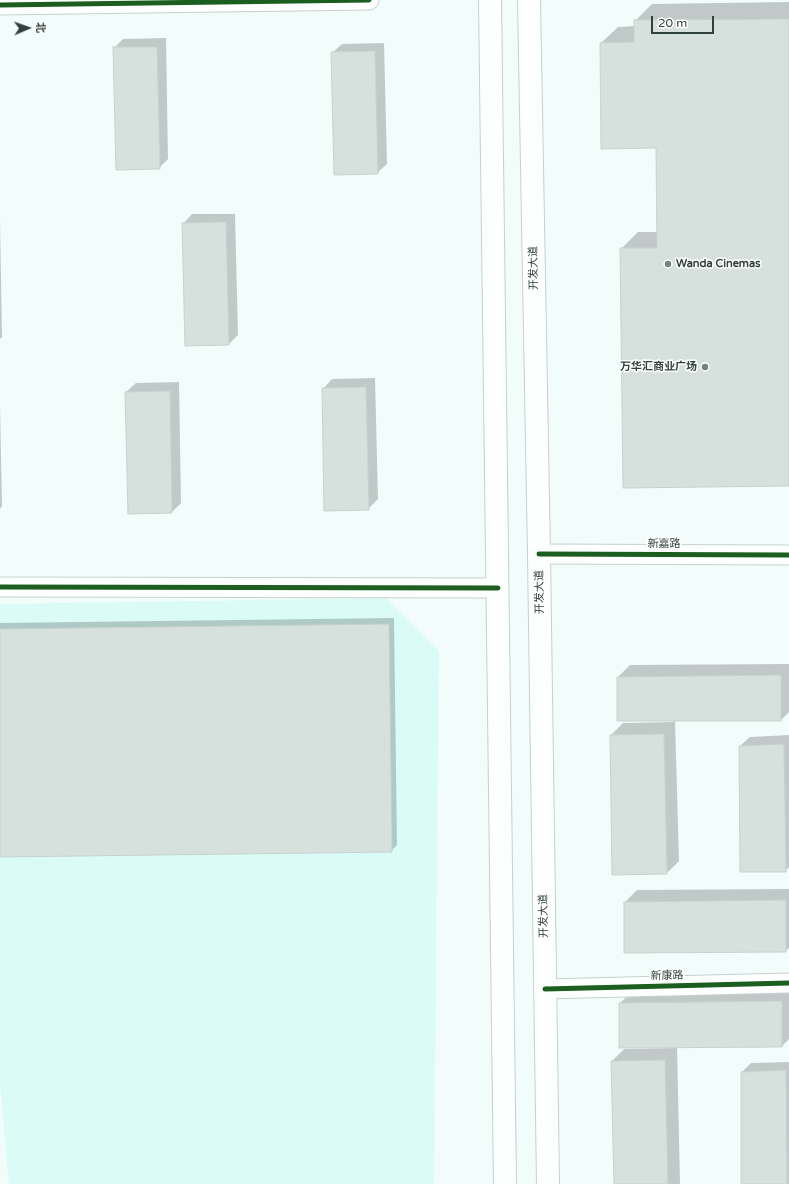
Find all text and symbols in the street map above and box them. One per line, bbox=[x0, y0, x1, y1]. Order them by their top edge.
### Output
north arrow bbox=[8, 8, 48, 48]
scale bar bbox=[653, 8, 716, 34]
text: 20 m bbox=[658, 16, 687, 30]
text: 北 bbox=[34, 22, 47, 33]
street label: 开发大道 bbox=[527, 246, 541, 290]
place label: Wanda Cinemas bbox=[676, 257, 760, 271]
marker: Wanda Cinemas bbox=[663, 259, 673, 269]
place label: 万华汇商业广场 bbox=[620, 360, 697, 374]
marker: 万华汇商业广场 bbox=[700, 362, 710, 372]
street label: 新嘉路 bbox=[648, 537, 680, 551]
street label: 开发大道 bbox=[533, 570, 547, 614]
street label: 开发大道 bbox=[537, 894, 551, 938]
street label: 新康路 bbox=[650, 969, 684, 983]

